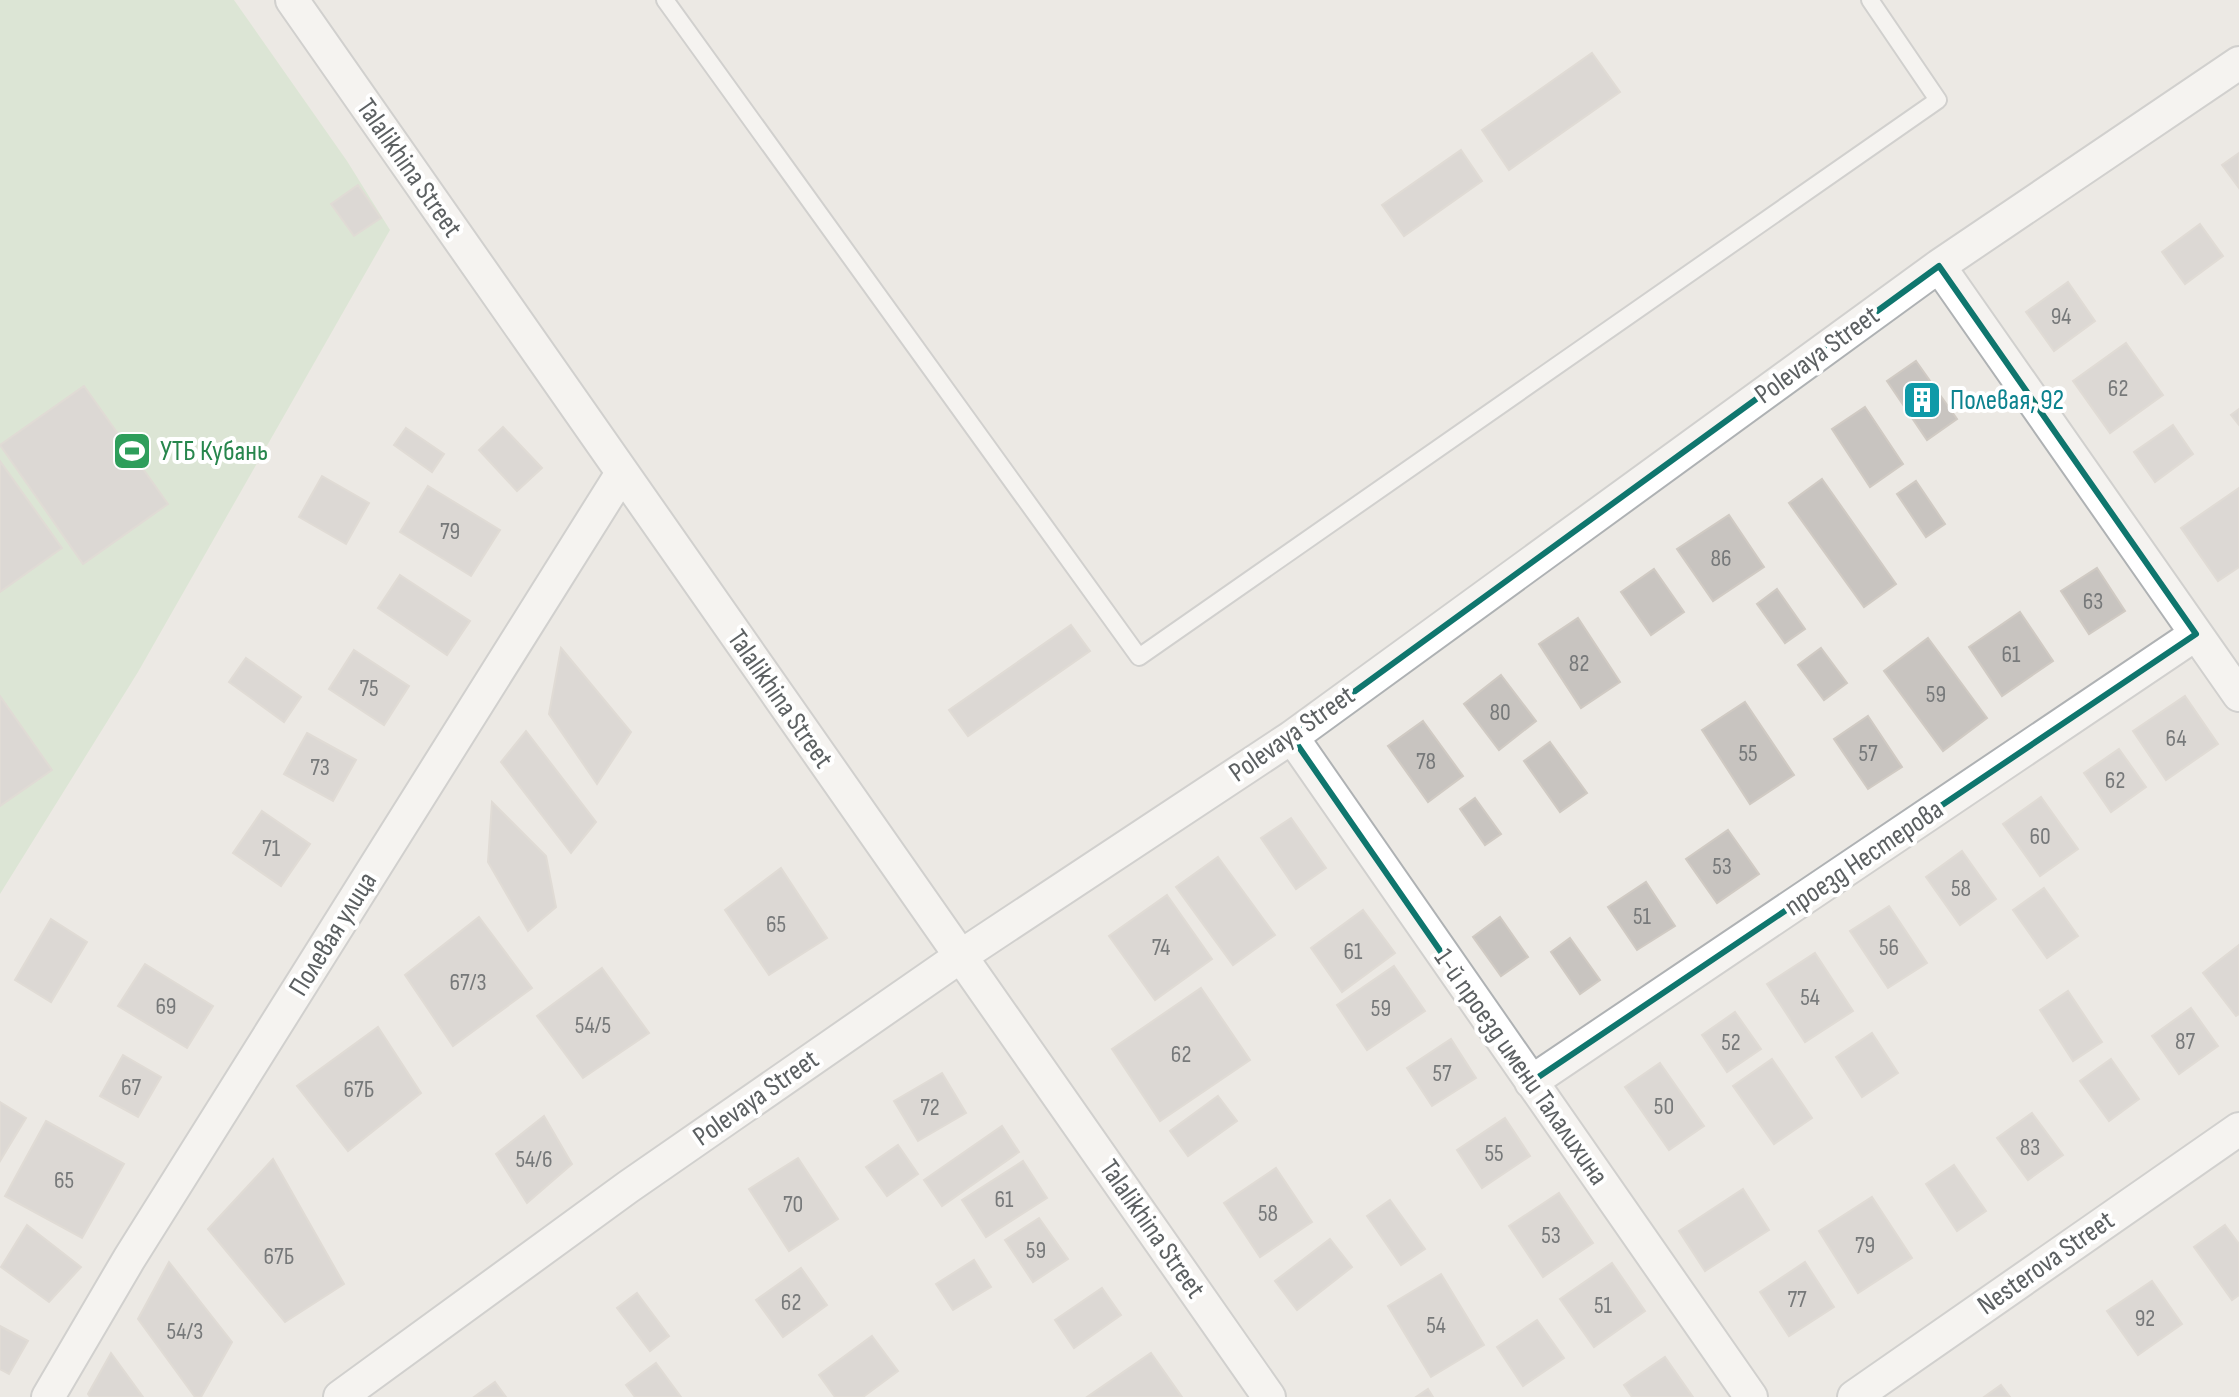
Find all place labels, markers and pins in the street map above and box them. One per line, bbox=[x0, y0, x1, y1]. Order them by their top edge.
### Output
building icon: Полевая, 92 bbox=[1901, 379, 1943, 421]
place label: Полевая, 92 bbox=[1950, 384, 2064, 417]
sports icon: УТБ Кубань bbox=[111, 430, 153, 472]
place label: УТБ Кубань bbox=[160, 435, 268, 468]

